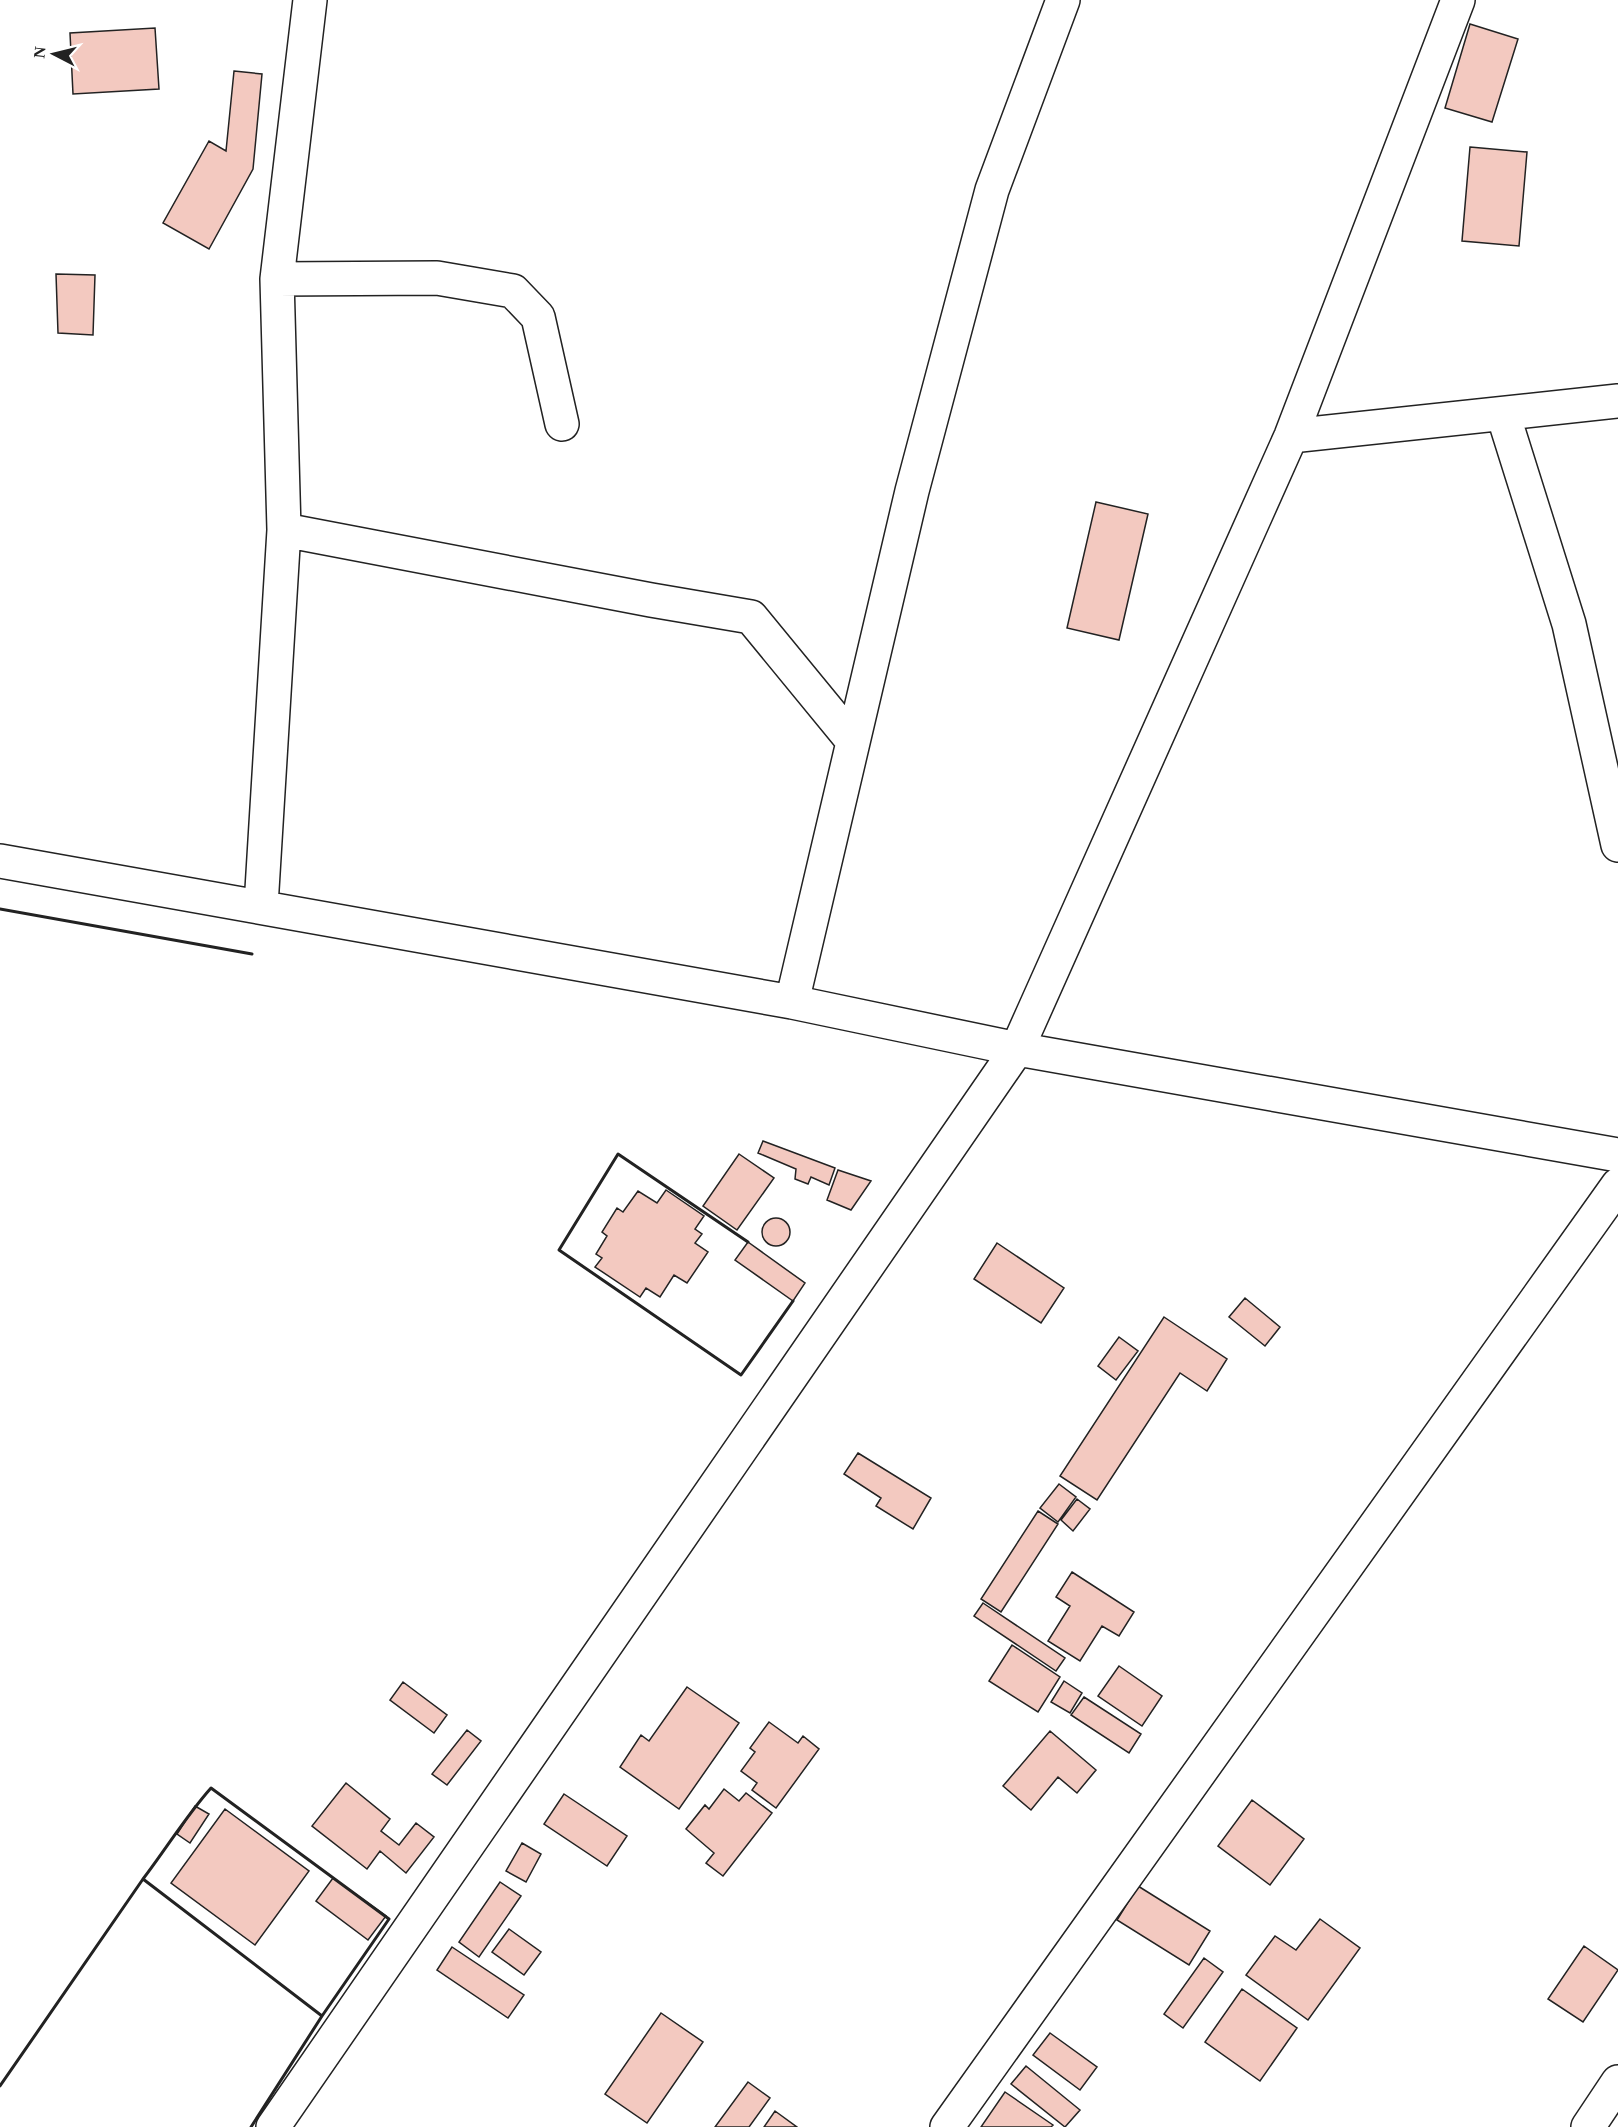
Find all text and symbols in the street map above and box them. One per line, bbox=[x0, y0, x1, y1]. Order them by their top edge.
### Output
north arrow bbox=[24, 24, 84, 84]
text: N bbox=[30, 45, 49, 59]

